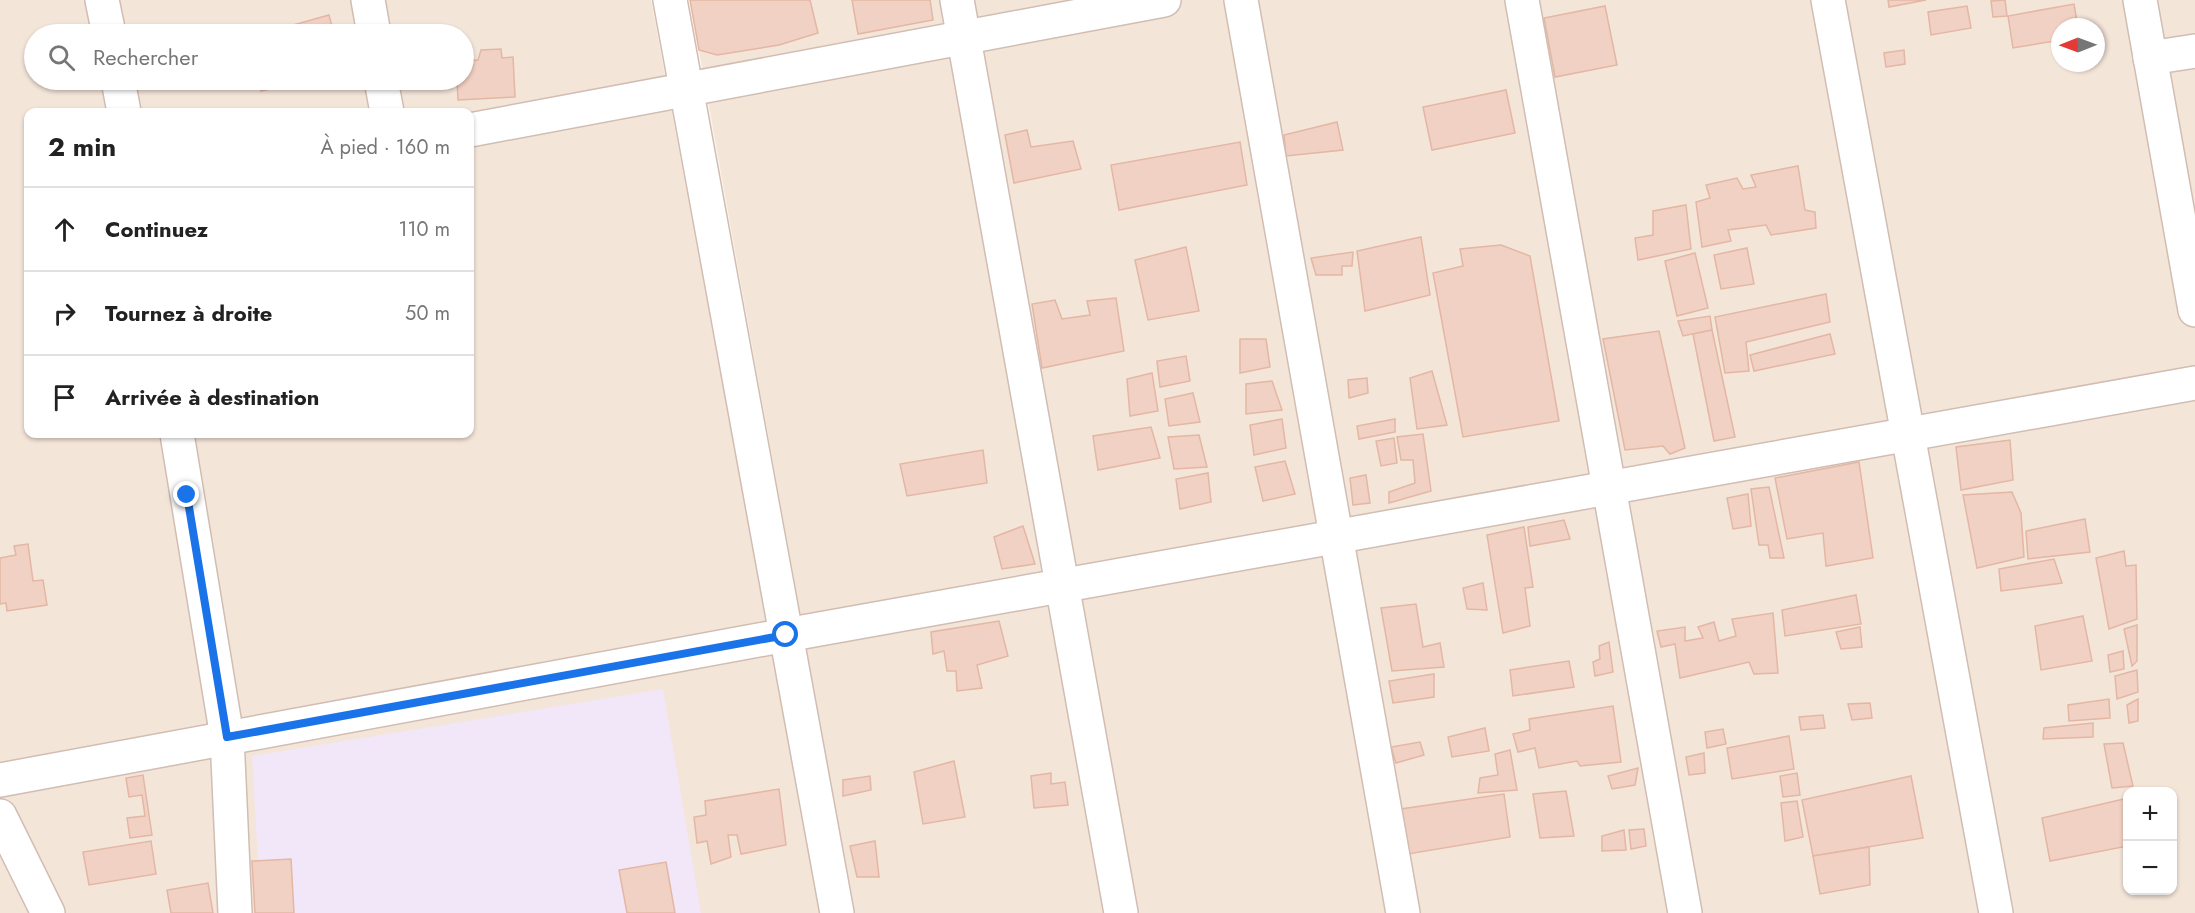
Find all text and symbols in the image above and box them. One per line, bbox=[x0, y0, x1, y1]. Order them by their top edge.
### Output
north arrow bbox=[2051, 18, 2105, 72]
search box bbox=[24, 24, 474, 90]
icon: search bbox=[45, 41, 78, 74]
text: Rechercher bbox=[93, 41, 198, 73]
text: 2 min bbox=[48, 128, 116, 166]
text: À pied · 160 m bbox=[320, 133, 450, 162]
icon: ahead bbox=[48, 213, 81, 246]
text: Continuez bbox=[105, 213, 208, 245]
text: 110 m bbox=[398, 215, 450, 244]
icon: right bbox=[48, 297, 81, 330]
text: Tournez à droite bbox=[105, 297, 272, 329]
text: 50 m bbox=[405, 299, 450, 328]
icon: arrive bbox=[48, 381, 81, 414]
text: Arrivée à destination bbox=[105, 381, 319, 413]
route end bbox=[173, 481, 199, 507]
route start bbox=[772, 621, 798, 647]
map controls bbox=[2123, 787, 2177, 895]
button: + bbox=[2123, 787, 2177, 841]
button: − bbox=[2123, 841, 2177, 895]

